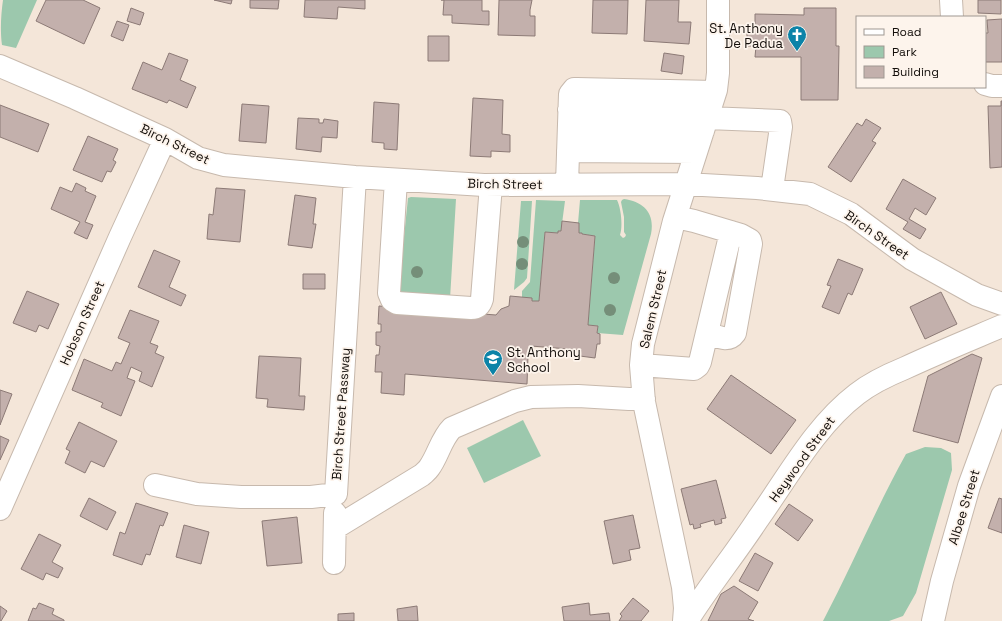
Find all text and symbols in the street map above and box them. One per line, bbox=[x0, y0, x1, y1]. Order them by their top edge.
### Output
legend bbox=[856, 16, 986, 88]
place label: St. Anthony De Padua bbox=[709, 20, 784, 52]
church icon: St. Anthony De Padua bbox=[786, 24, 808, 52]
text: Road bbox=[892, 24, 921, 40]
text: Park bbox=[892, 44, 917, 60]
text: Building bbox=[892, 64, 939, 80]
street label: Birch Street bbox=[137, 120, 213, 168]
street label: Birch Street bbox=[467, 175, 543, 193]
street label: Birch Street bbox=[841, 206, 913, 264]
street label: Salem Street bbox=[636, 268, 670, 350]
street label: Hobson Street bbox=[56, 278, 108, 368]
place label: St. Anthony School bbox=[507, 344, 581, 376]
street label: Birch Street Passway bbox=[328, 347, 354, 481]
school or university icon: St. Anthony School bbox=[482, 348, 504, 376]
street label: Heywood Street bbox=[765, 413, 839, 505]
street label: Albee Street bbox=[944, 467, 984, 547]

